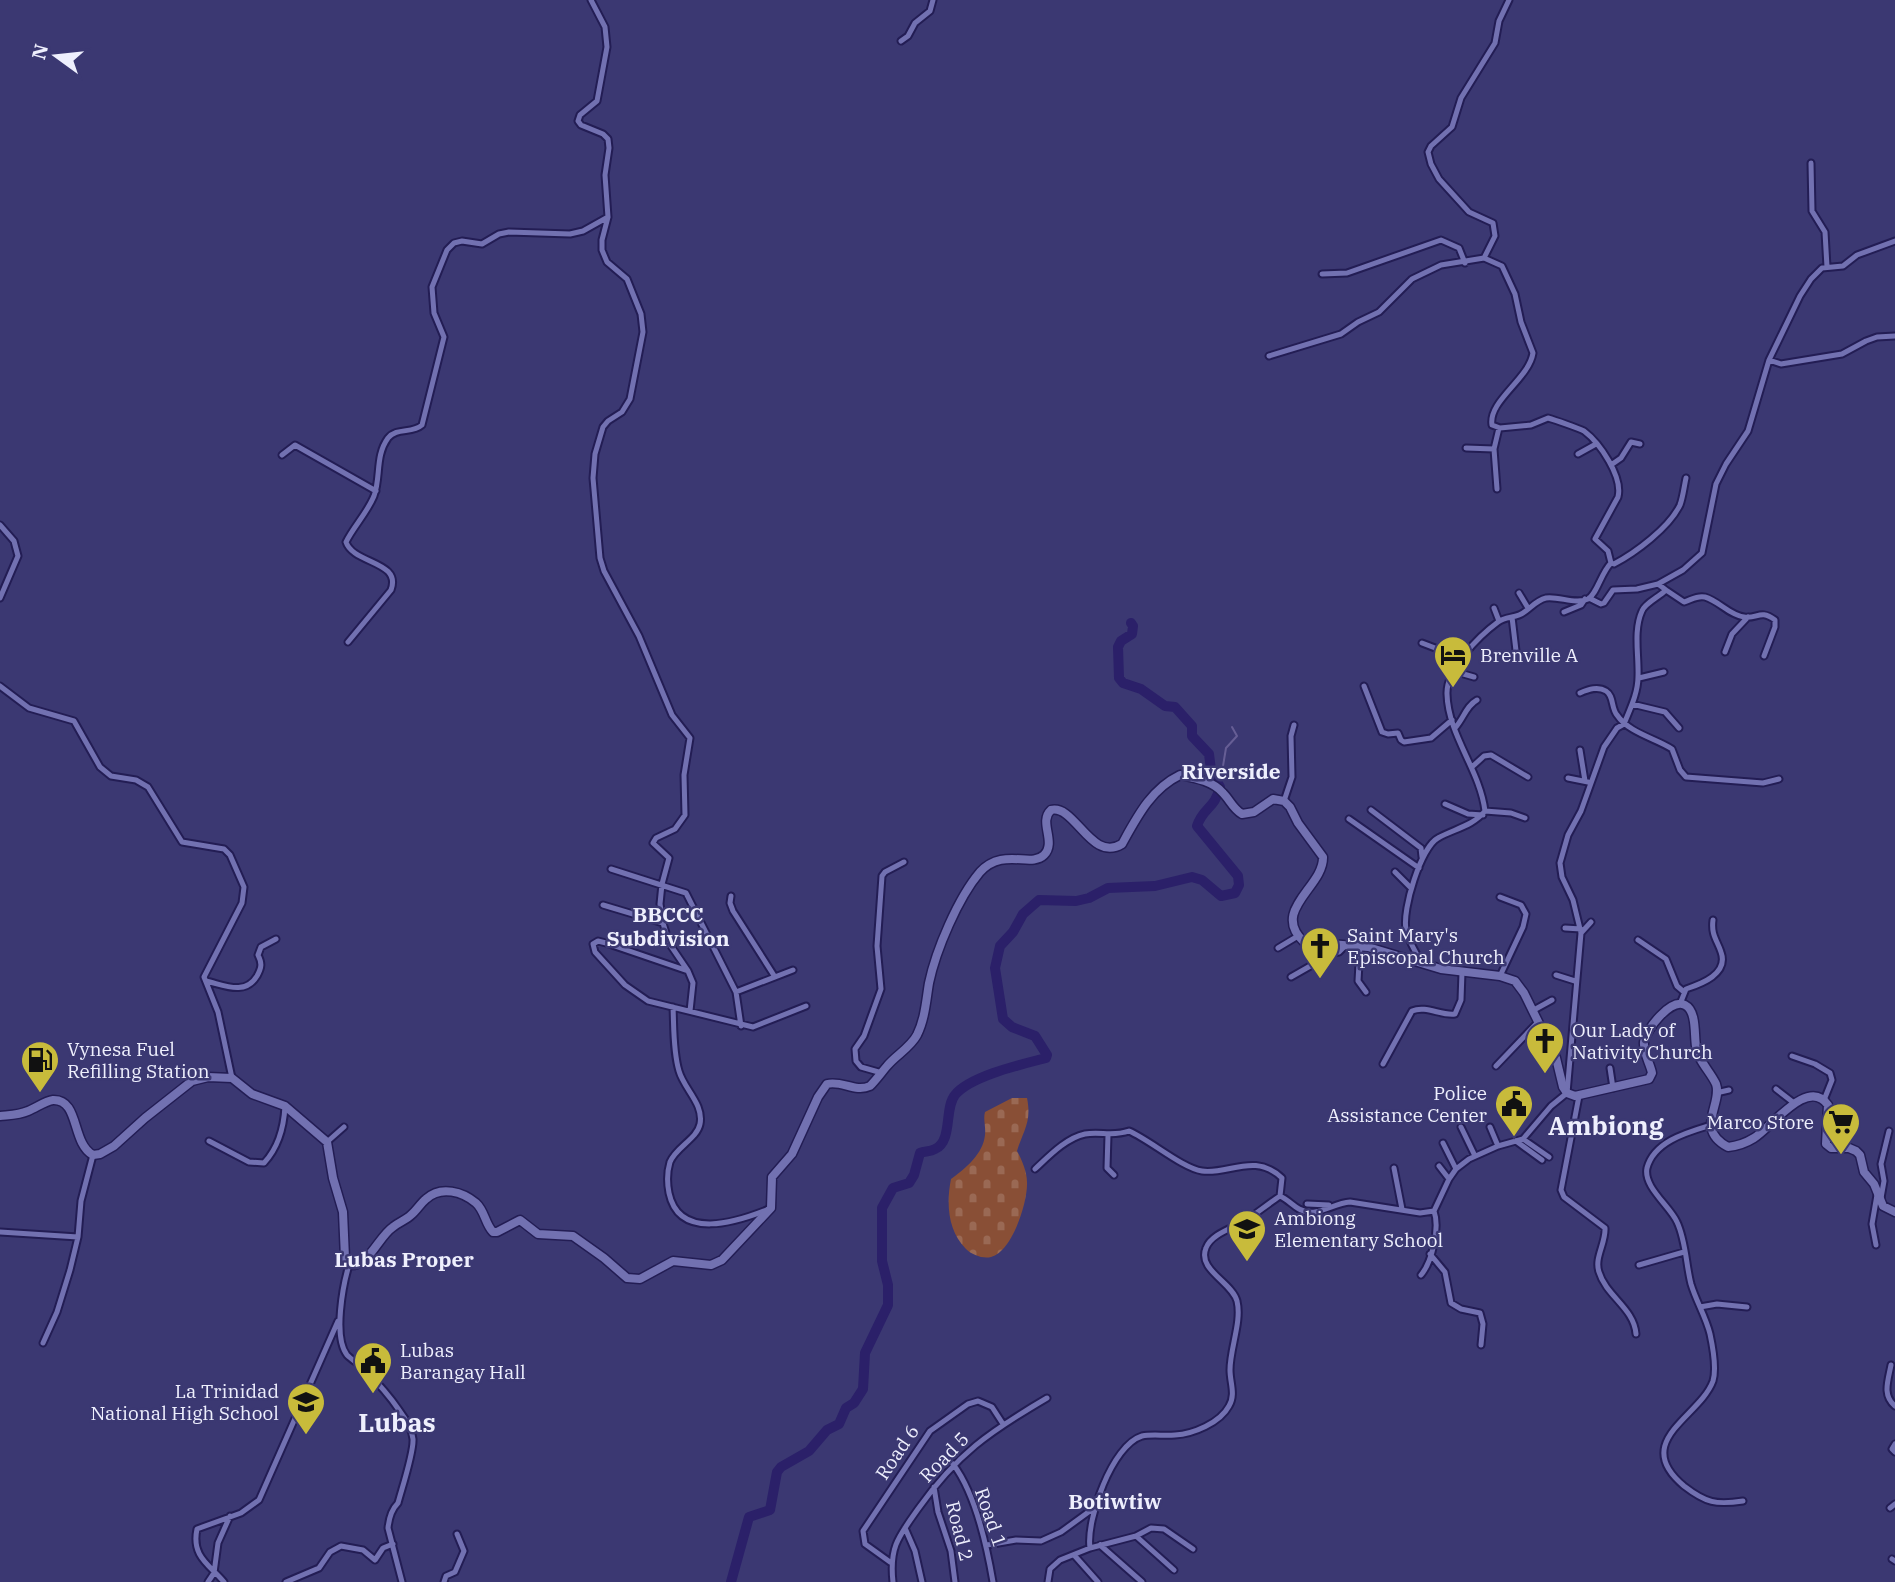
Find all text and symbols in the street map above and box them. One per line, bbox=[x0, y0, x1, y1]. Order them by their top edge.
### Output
north arrow bbox=[21, 21, 91, 91]
text: N bbox=[26, 41, 53, 62]
hotel icon: Brenville A bbox=[1432, 634, 1474, 689]
place label: Brenville A bbox=[1480, 643, 1578, 667]
district label: Riverside bbox=[1181, 757, 1281, 785]
district label: BBCCC Subdivision bbox=[606, 900, 730, 952]
place label: Saint Mary's Episcopal Church bbox=[1347, 923, 1505, 969]
church icon: Saint Mary's Episcopal Church bbox=[1299, 925, 1341, 980]
place label: Our Lady of Nativity Church bbox=[1572, 1018, 1713, 1064]
church icon: Our Lady of Nativity Church bbox=[1524, 1020, 1566, 1075]
place label: Vynesa Fuel Refilling Station bbox=[67, 1037, 210, 1083]
fuel station icon: Vynesa Fuel Refilling Station bbox=[19, 1039, 61, 1094]
place label: Police Assistance Center bbox=[1327, 1081, 1488, 1127]
public building icon: Police Assistance Center bbox=[1493, 1083, 1535, 1138]
supermarket icon: Marco Store bbox=[1820, 1101, 1862, 1156]
district label: Ambiong bbox=[1548, 1108, 1664, 1142]
place label: Marco Store bbox=[1707, 1110, 1814, 1134]
place label: Ambiong Elementary School bbox=[1274, 1206, 1444, 1252]
school or university icon: Ambiong Elementary School bbox=[1226, 1208, 1268, 1263]
district label: Lubas Proper bbox=[334, 1245, 474, 1273]
place label: Lubas Barangay Hall bbox=[400, 1338, 526, 1384]
public building icon: Lubas Barangay Hall bbox=[352, 1340, 394, 1395]
place label: La Trinidad National High School bbox=[90, 1379, 279, 1425]
school or university icon: La Trinidad National High School bbox=[285, 1381, 327, 1436]
district label: Lubas bbox=[358, 1405, 436, 1439]
street label: Road 6 bbox=[870, 1420, 924, 1484]
street label: Road 5 bbox=[914, 1427, 974, 1487]
street label: Road 1 bbox=[970, 1484, 1012, 1550]
district label: Botiwtiw bbox=[1068, 1487, 1162, 1515]
street label: Road 2 bbox=[941, 1498, 979, 1564]

